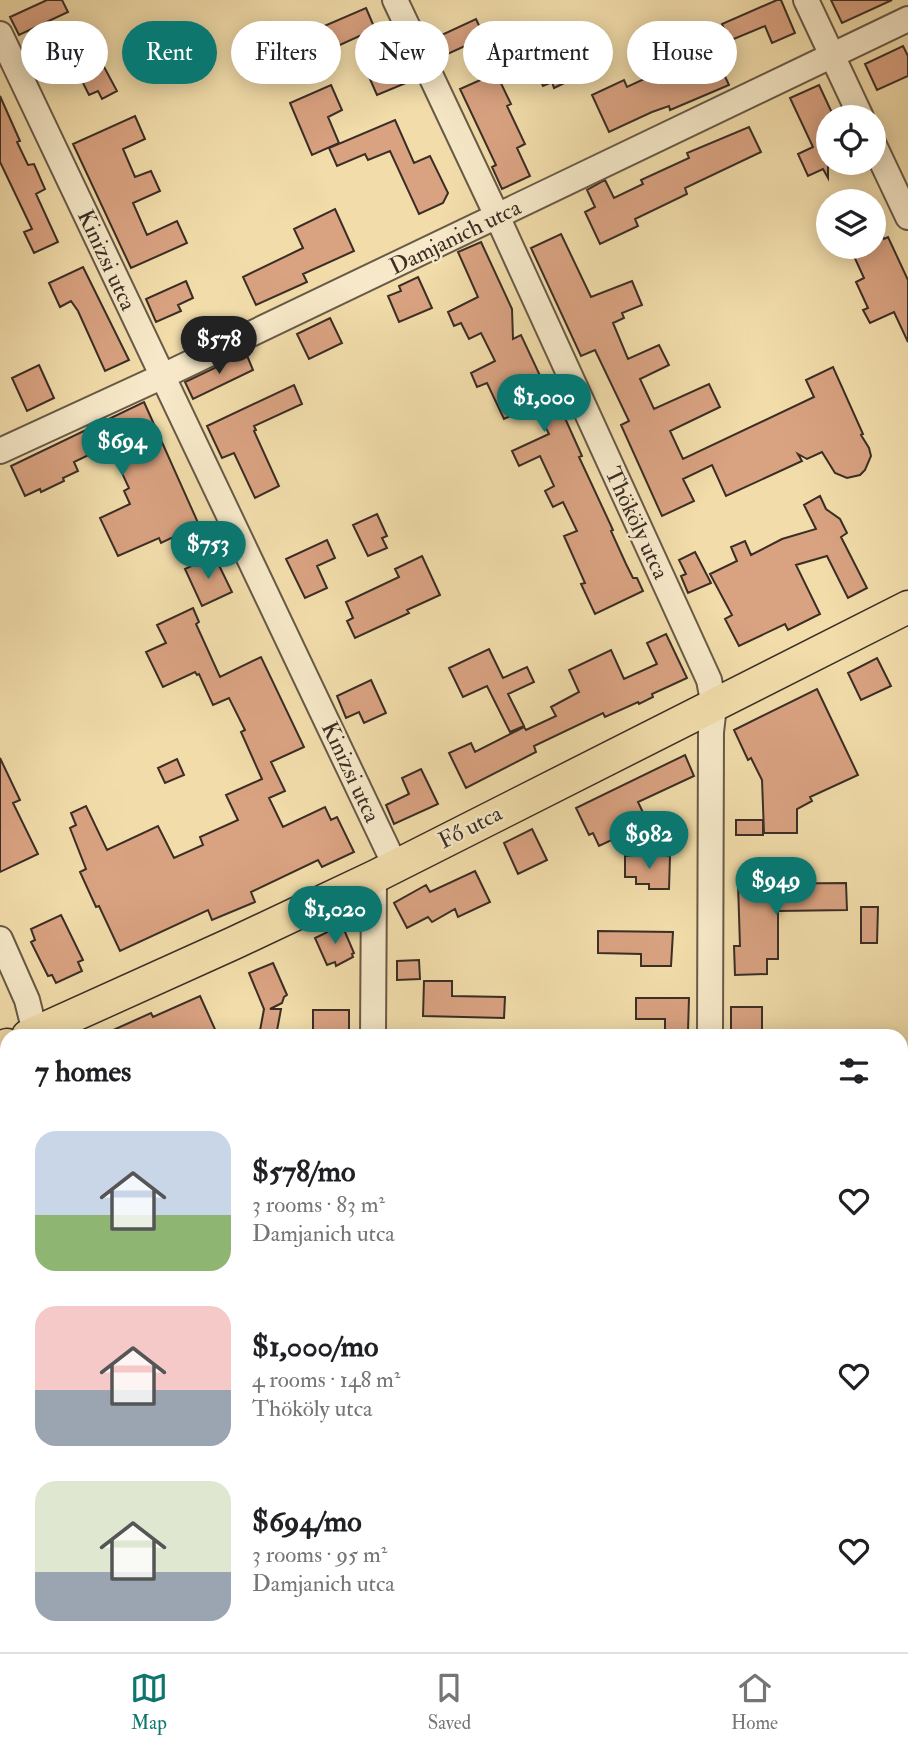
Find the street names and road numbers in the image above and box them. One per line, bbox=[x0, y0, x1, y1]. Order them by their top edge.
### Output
street label: Damjanich utca bbox=[384, 192, 526, 281]
street label: Kinizsi utca bbox=[71, 205, 143, 316]
street label: Thököly utca bbox=[598, 462, 676, 584]
street label: Kinizsi utca bbox=[315, 717, 387, 828]
street label: Fő utca bbox=[433, 798, 507, 855]

